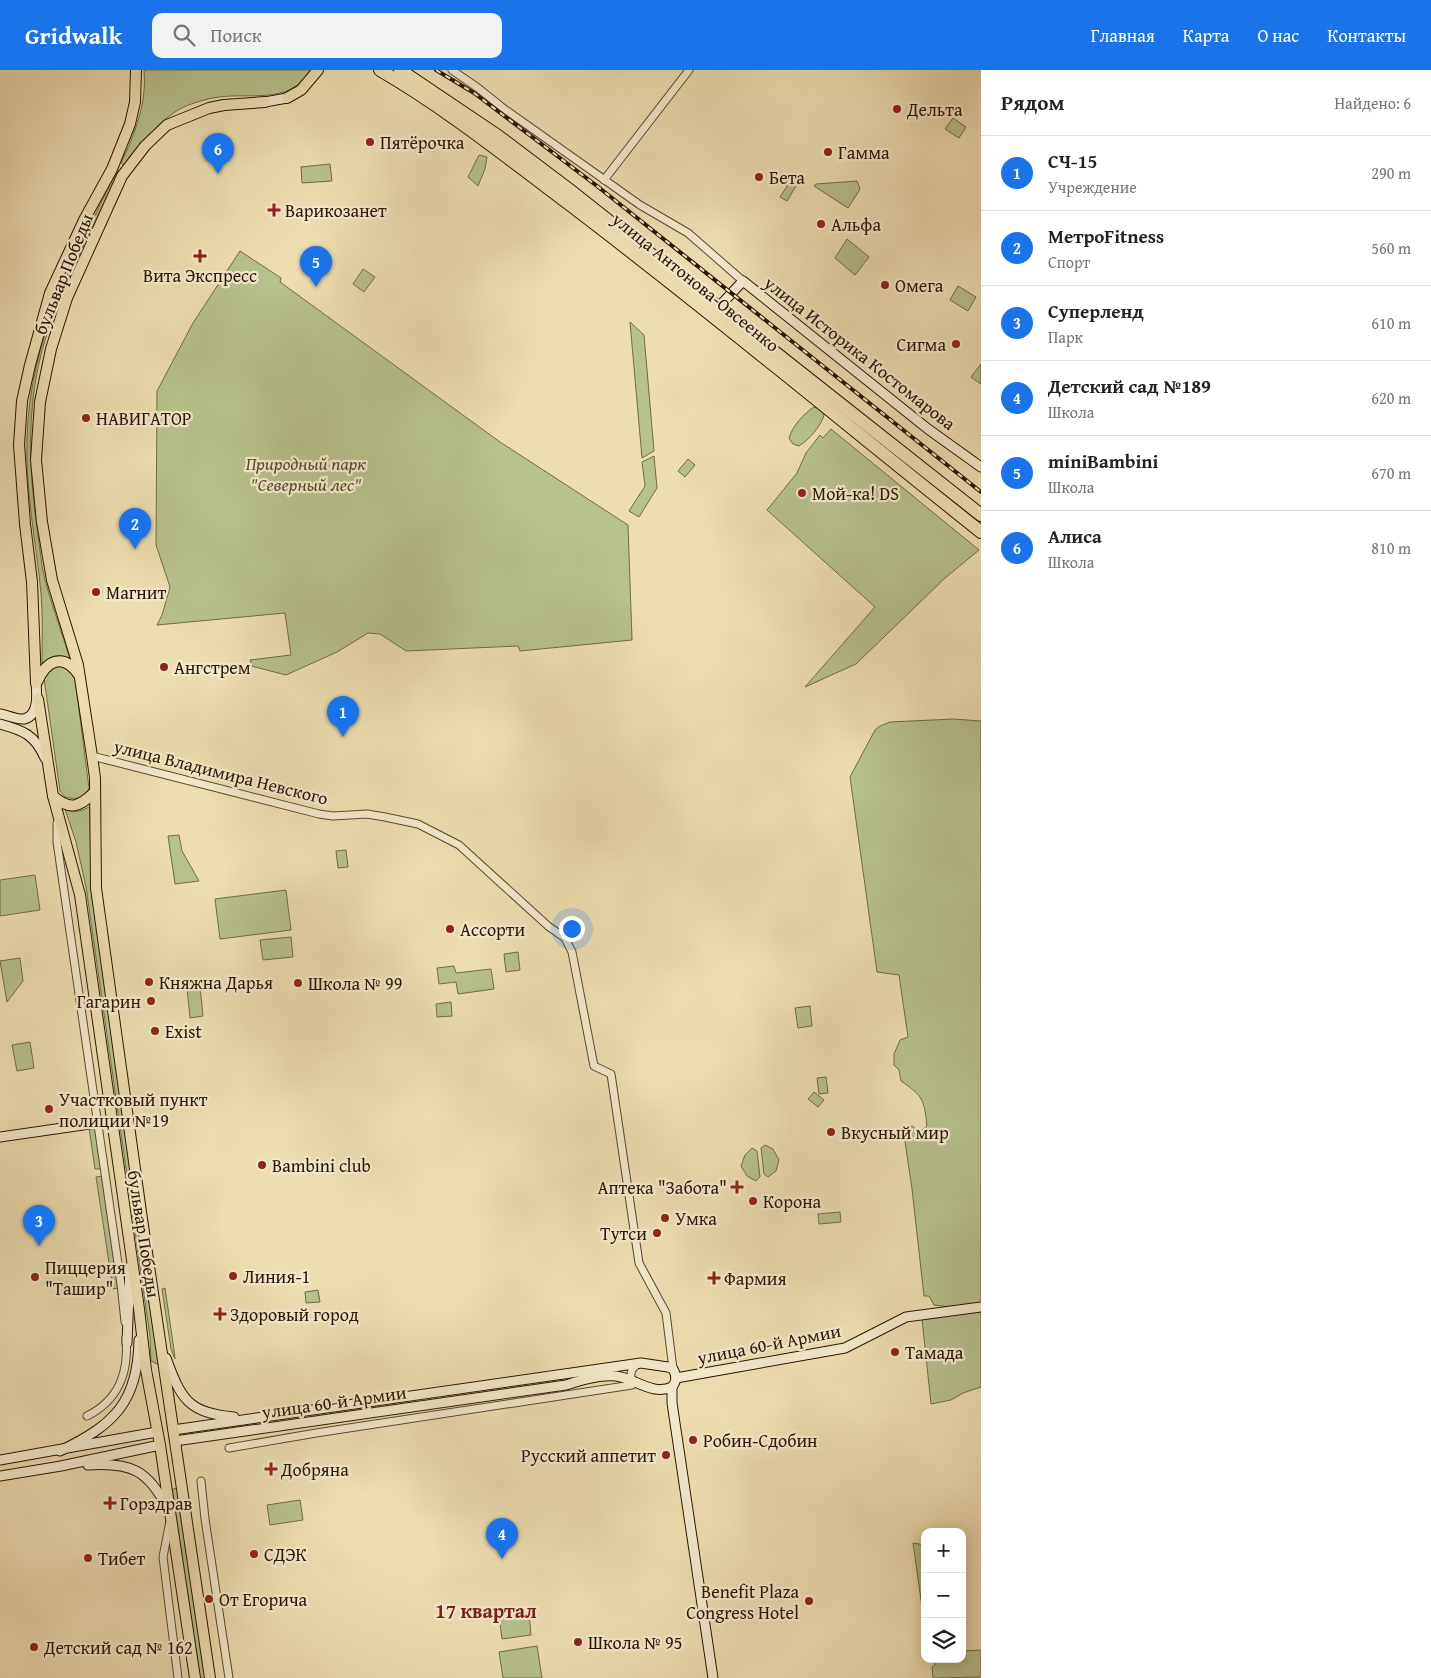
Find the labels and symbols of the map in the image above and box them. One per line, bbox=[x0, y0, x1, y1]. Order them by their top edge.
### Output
place label: Дельта bbox=[906, 96, 963, 123]
marker: Дельта bbox=[891, 103, 903, 115]
place label: Пятёрочка bbox=[380, 129, 465, 156]
pin: 6 bbox=[202, 133, 234, 174]
marker: Пятёрочка bbox=[364, 136, 376, 148]
place label: Гамма bbox=[838, 139, 890, 166]
marker: Гамма bbox=[822, 146, 834, 158]
place label: Бета bbox=[769, 164, 805, 191]
marker: Бета bbox=[753, 171, 765, 183]
place label: Варикозанет bbox=[285, 197, 387, 224]
marker: Варикозанет bbox=[267, 203, 281, 217]
street label: улица Антонова-Овсеенко bbox=[606, 205, 786, 358]
street label: бульвар Победы bbox=[26, 209, 100, 339]
place label: Альфа bbox=[831, 211, 881, 238]
marker: Альфа bbox=[815, 218, 827, 230]
pin: 5 bbox=[300, 246, 332, 287]
marker: Вита Экспресс bbox=[194, 250, 206, 262]
place label: Вита Экспресс bbox=[143, 262, 257, 289]
street label: улица Историка Костомарова bbox=[758, 269, 962, 437]
place label: Омега bbox=[895, 272, 944, 299]
marker: Омега bbox=[879, 279, 891, 291]
place label: Сигма bbox=[896, 331, 946, 358]
marker: Сигма bbox=[950, 338, 962, 350]
place label: НАВИГАТОР bbox=[96, 405, 192, 432]
marker: НАВИГАТОР bbox=[80, 412, 92, 424]
park label: Природный парк "Северный лес" bbox=[246, 450, 366, 498]
place label: Мой-ка! DS bbox=[812, 480, 899, 507]
marker: Мой-ка! DS bbox=[796, 487, 808, 499]
pin: 2 bbox=[119, 508, 151, 549]
place label: Магнит bbox=[106, 579, 166, 606]
marker: Магнит bbox=[90, 586, 102, 598]
place label: Ангстрем bbox=[174, 654, 251, 681]
marker: Ангстрем bbox=[158, 661, 170, 673]
pin: 1 bbox=[327, 696, 359, 737]
street label: улица Владимира Невского bbox=[110, 732, 331, 812]
place label: Ассорти bbox=[460, 916, 525, 943]
your location bbox=[559, 916, 585, 942]
marker: Ассорти bbox=[444, 923, 456, 935]
place label: Княжна Дарья bbox=[159, 969, 273, 996]
place label: Школа № 99 bbox=[308, 970, 402, 997]
marker: Княжна Дарья bbox=[143, 976, 155, 988]
marker: Школа № 99 bbox=[292, 977, 304, 989]
place label: Гагарин bbox=[77, 988, 141, 1015]
marker: Гагарин bbox=[145, 995, 157, 1007]
place label: Exist bbox=[165, 1018, 202, 1045]
marker: Exist bbox=[149, 1025, 161, 1037]
place label: Участковый пункт полиции №19 bbox=[59, 1086, 208, 1134]
marker: Участковый пункт полиции №19 bbox=[43, 1103, 55, 1115]
place label: Вкусный мир bbox=[841, 1119, 949, 1146]
marker: Вкусный мир bbox=[825, 1126, 837, 1138]
place label: Bambini club bbox=[272, 1152, 371, 1179]
marker: Bambini club bbox=[256, 1159, 268, 1171]
street label: бульвар Победы bbox=[121, 1168, 167, 1300]
place label: Аптека "Забота" bbox=[597, 1174, 727, 1201]
marker: Аптека "Забота" bbox=[731, 1181, 743, 1193]
place label: Корона bbox=[763, 1188, 822, 1215]
marker: Корона bbox=[747, 1195, 759, 1207]
pin: 3 bbox=[23, 1205, 55, 1246]
place label: Умка bbox=[675, 1205, 717, 1232]
marker: Умка bbox=[659, 1212, 671, 1224]
place label: Тутси bbox=[600, 1220, 647, 1247]
marker: Тутси bbox=[651, 1227, 663, 1239]
place label: Пиццерия "Ташир" bbox=[45, 1254, 126, 1302]
place label: Линия-1 bbox=[243, 1263, 310, 1290]
place label: Фармия bbox=[724, 1265, 787, 1292]
marker: Линия-1 bbox=[227, 1270, 239, 1282]
marker: Пиццерия "Ташир" bbox=[29, 1271, 41, 1283]
marker: Фармия bbox=[708, 1272, 720, 1284]
place label: Здоровый город bbox=[230, 1301, 359, 1328]
marker: Здоровый город bbox=[214, 1308, 226, 1320]
street label: улица 60-й Армии bbox=[694, 1317, 843, 1371]
place label: Тамада bbox=[905, 1339, 964, 1366]
marker: Тамада bbox=[889, 1346, 901, 1358]
street label: улица 60-й Армии bbox=[259, 1378, 408, 1426]
place label: Робин-Сдобин bbox=[703, 1427, 818, 1454]
marker: Робин-Сдобин bbox=[687, 1434, 699, 1446]
place label: Русский аппетит bbox=[521, 1442, 656, 1469]
marker: Русский аппетит bbox=[660, 1449, 672, 1461]
place label: Добряна bbox=[280, 1456, 349, 1483]
marker: Добряна bbox=[265, 1463, 277, 1475]
place label: Горздрав bbox=[120, 1490, 193, 1517]
marker: Горздрав bbox=[104, 1497, 116, 1509]
pin: 4 bbox=[486, 1518, 518, 1559]
place label: СДЭК bbox=[264, 1541, 307, 1568]
place label: Тибет bbox=[98, 1545, 145, 1572]
marker: СДЭК bbox=[248, 1548, 260, 1560]
marker: Тибет bbox=[82, 1552, 94, 1564]
place label: Benefit Plaza Congress Hotel bbox=[686, 1578, 799, 1626]
place label: От Егорича bbox=[219, 1586, 308, 1613]
marker: От Егорича bbox=[203, 1593, 215, 1605]
marker: Benefit Plaza Congress Hotel bbox=[803, 1595, 815, 1607]
district label: 17 квартал bbox=[435, 1596, 537, 1625]
place label: Школа № 95 bbox=[588, 1629, 682, 1656]
place label: Детский сад № 162 bbox=[43, 1634, 193, 1661]
marker: Школа № 95 bbox=[572, 1636, 584, 1648]
marker: Детский сад № 162 bbox=[28, 1641, 40, 1653]

